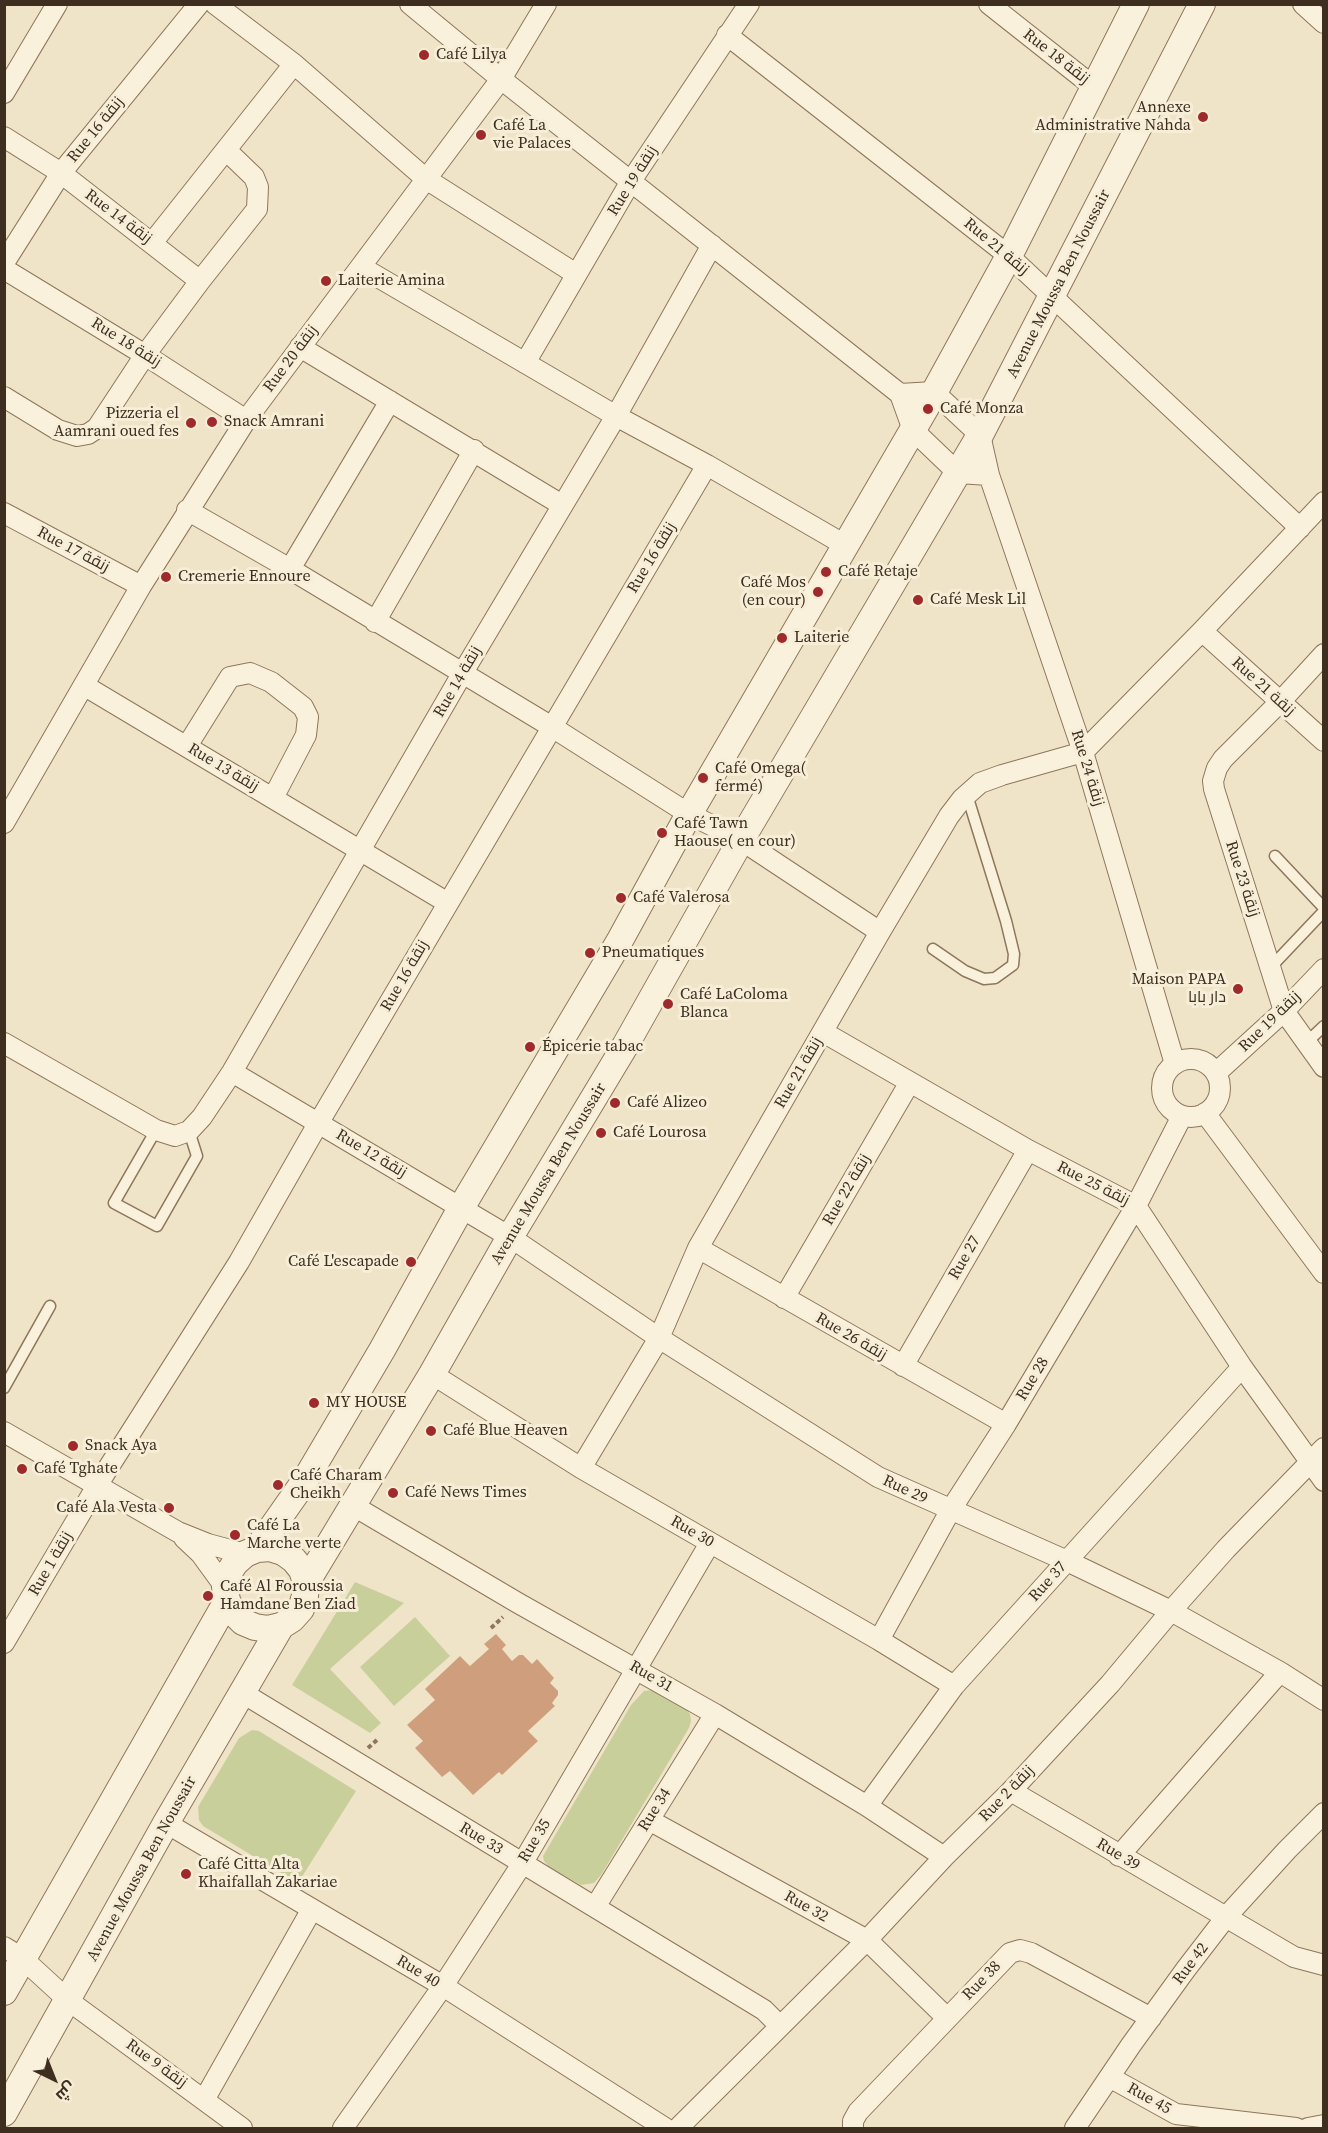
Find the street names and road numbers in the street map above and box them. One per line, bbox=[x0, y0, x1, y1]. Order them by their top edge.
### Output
street label: Rue 18 زنقة bbox=[1019, 25, 1093, 89]
street label: Rue 16 زنقة bbox=[64, 93, 128, 167]
street label: Rue 19 زنقة bbox=[604, 142, 662, 220]
street label: Rue 14 زنقة bbox=[81, 186, 155, 248]
street label: Avenue Moussa Ben Noussair bbox=[1003, 187, 1115, 381]
street label: Rue 21 زنقة bbox=[960, 214, 1032, 280]
street label: Rue 18 زنقة bbox=[87, 314, 165, 372]
street label: Rue 20 زنقة bbox=[260, 322, 322, 396]
street label: Rue 16 زنقة bbox=[623, 519, 681, 597]
street label: Rue 17 زنقة bbox=[34, 523, 112, 577]
street label: Rue 14 زنقة bbox=[430, 643, 486, 721]
street label: Rue 21 زنقة bbox=[1227, 653, 1299, 721]
street label: Rue 24 زنقة bbox=[1066, 727, 1108, 809]
street label: Rue 13 زنقة bbox=[184, 739, 262, 797]
street label: Rue 23 زنقة bbox=[1221, 838, 1263, 920]
street label: Rue 16 زنقة bbox=[377, 937, 433, 1015]
street label: Rue 19 زنقة bbox=[1235, 988, 1305, 1056]
street label: Rue 21 زنقة bbox=[771, 1034, 827, 1112]
street label: Avenue Moussa Ben Noussair bbox=[487, 1080, 611, 1268]
street label: Rue 12 زنقة bbox=[332, 1125, 410, 1183]
street label: Rue 22 زنقة bbox=[819, 1151, 875, 1229]
street label: Rue 25 زنقة bbox=[1053, 1158, 1133, 1210]
street label: Rue 27 bbox=[945, 1233, 985, 1283]
street label: Rue 26 زنقة bbox=[812, 1309, 890, 1365]
street label: Rue 28 bbox=[1013, 1354, 1053, 1404]
street label: Rue 29 bbox=[880, 1471, 930, 1509]
street label: Rue 30 bbox=[667, 1512, 717, 1552]
street label: Rue 1 زنقة bbox=[25, 1528, 77, 1600]
street label: Rue 37 bbox=[1025, 1558, 1071, 1606]
street label: Rue 31 bbox=[626, 1657, 676, 1697]
street label: Rue 2 زنقة bbox=[975, 1762, 1039, 1826]
street label: Avenue Moussa Ben Noussair bbox=[83, 1773, 201, 1965]
street label: Rue 34 bbox=[634, 1785, 676, 1835]
street label: Rue 35 bbox=[515, 1816, 555, 1866]
street label: Rue 33 bbox=[456, 1819, 506, 1859]
street label: Rue 39 bbox=[1093, 1835, 1143, 1875]
street label: Rue 32 bbox=[781, 1887, 831, 1927]
street label: Rue 42 bbox=[1169, 1939, 1213, 1989]
street label: Rue 40 bbox=[393, 1952, 443, 1992]
street label: Rue 38 bbox=[959, 1957, 1005, 2005]
street label: Rue 9 زنقة bbox=[122, 2035, 190, 2093]
street label: Rue 45 bbox=[1124, 2079, 1174, 2119]

